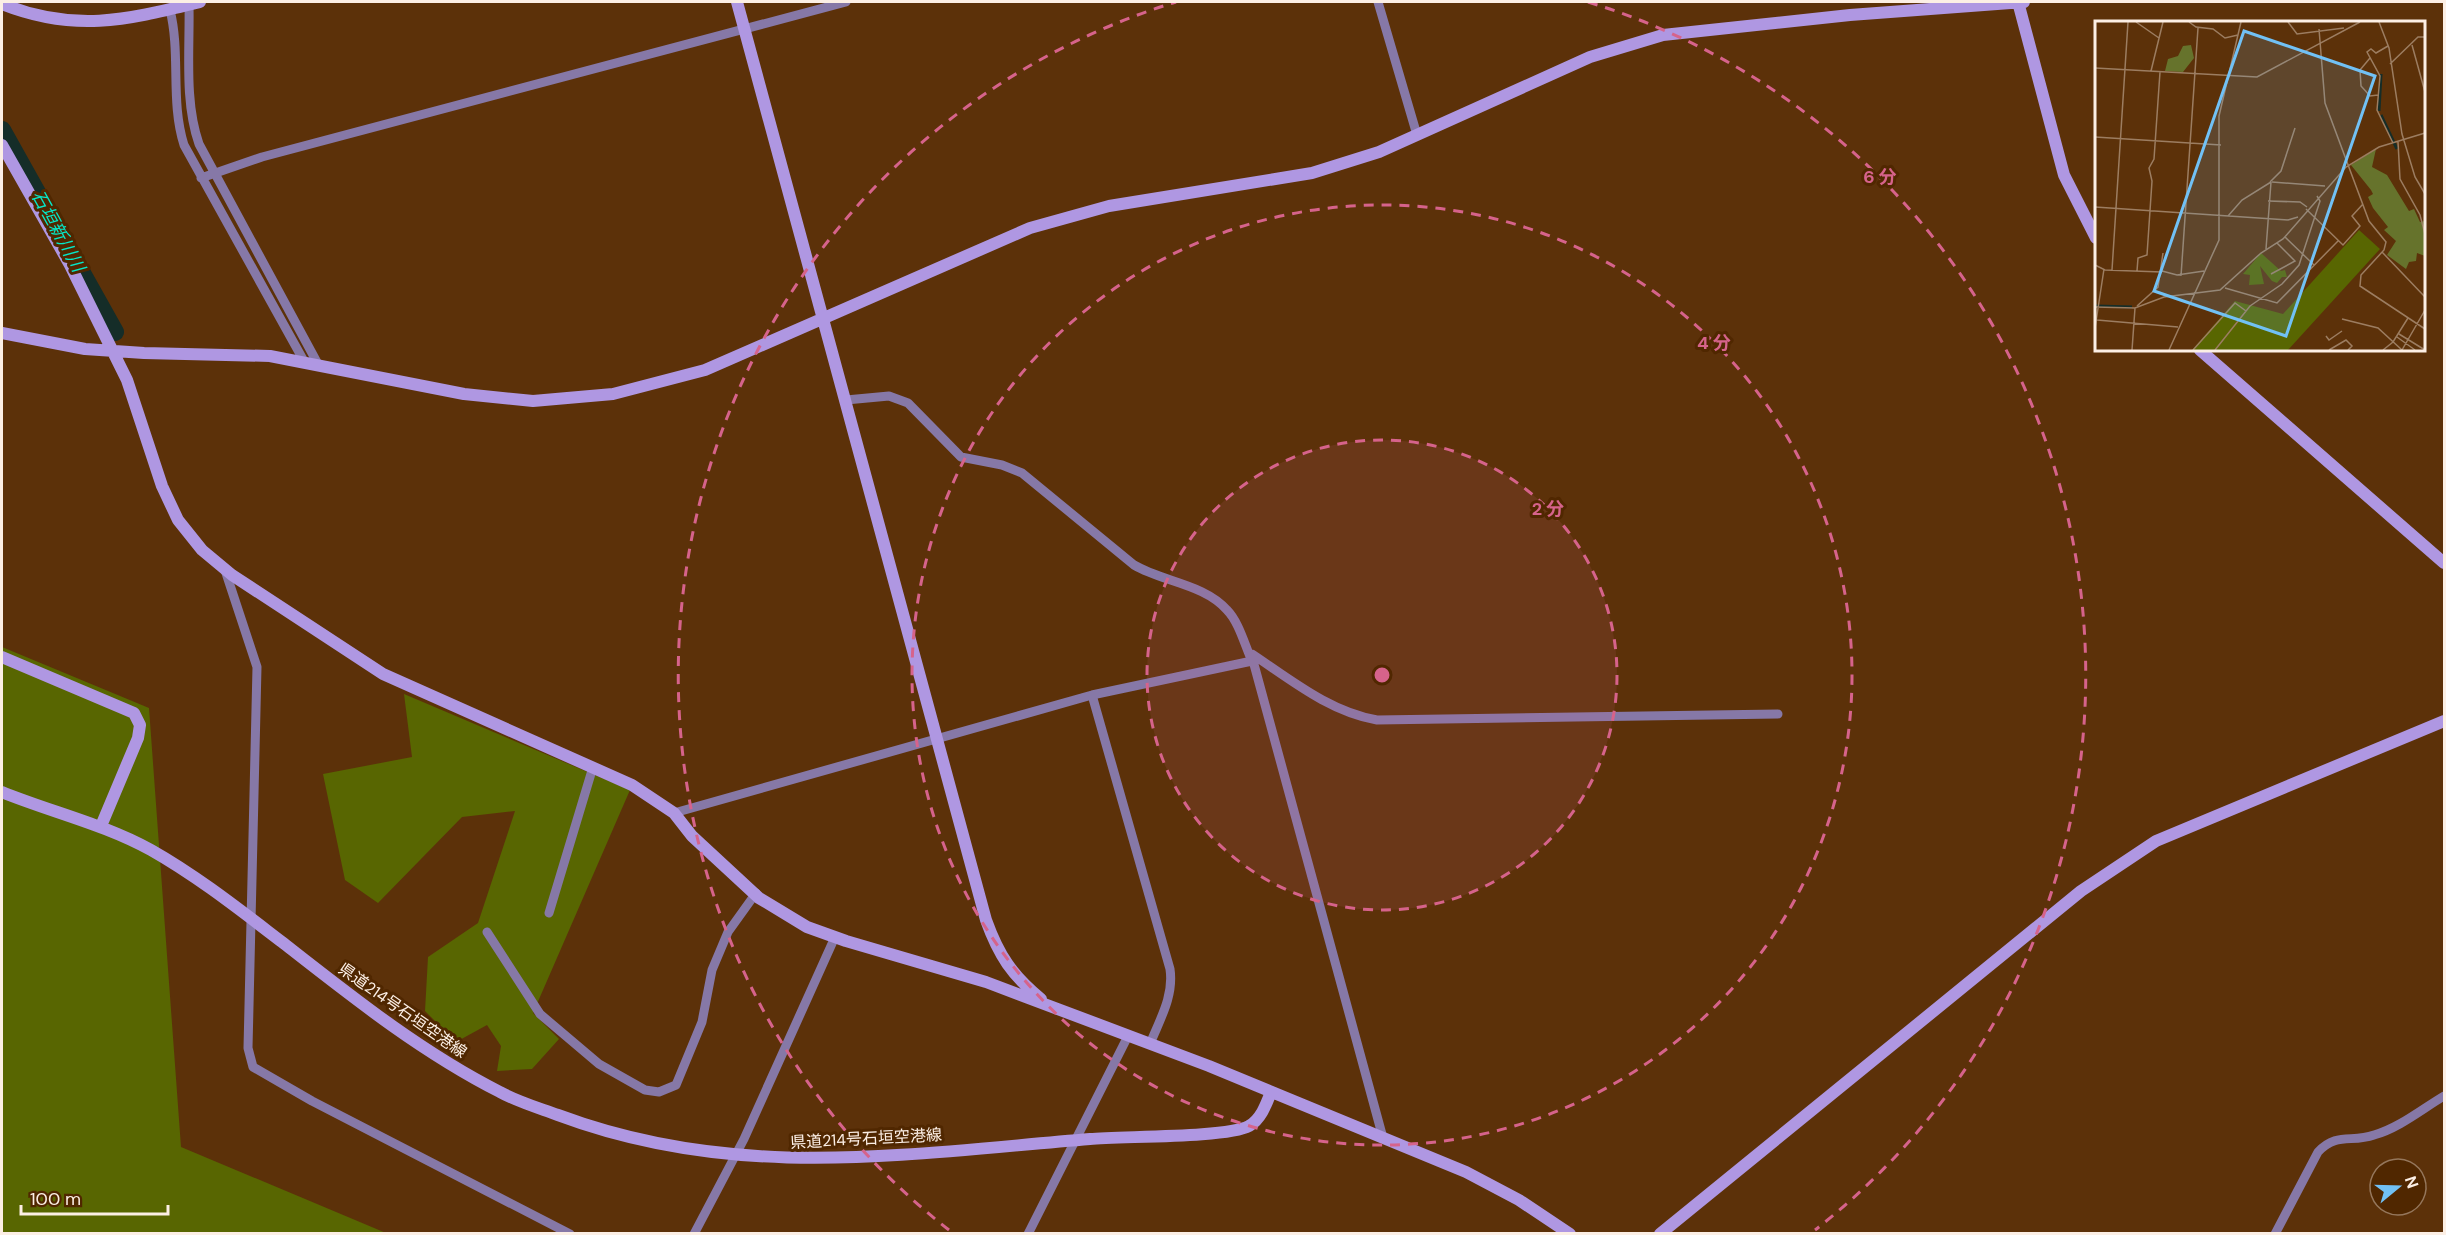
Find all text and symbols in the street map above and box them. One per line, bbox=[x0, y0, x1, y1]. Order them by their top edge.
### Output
inset map bbox=[2095, 21, 2425, 351]
text: 6 分 bbox=[1863, 165, 1897, 189]
water label: 石垣新川川 bbox=[26, 186, 91, 278]
text: 4 分 bbox=[1697, 331, 1731, 355]
text: 2 分 bbox=[1532, 497, 1564, 521]
centre of rings bbox=[1372, 665, 1392, 685]
street label: 県道214号石垣空港線 bbox=[334, 958, 471, 1063]
street label: 県道214号石垣空港線 bbox=[790, 1124, 942, 1153]
north arrow bbox=[2368, 1157, 2428, 1217]
text: N bbox=[2400, 1173, 2424, 1191]
scale bar bbox=[21, 1178, 168, 1216]
text: 100 m bbox=[30, 1187, 81, 1211]

